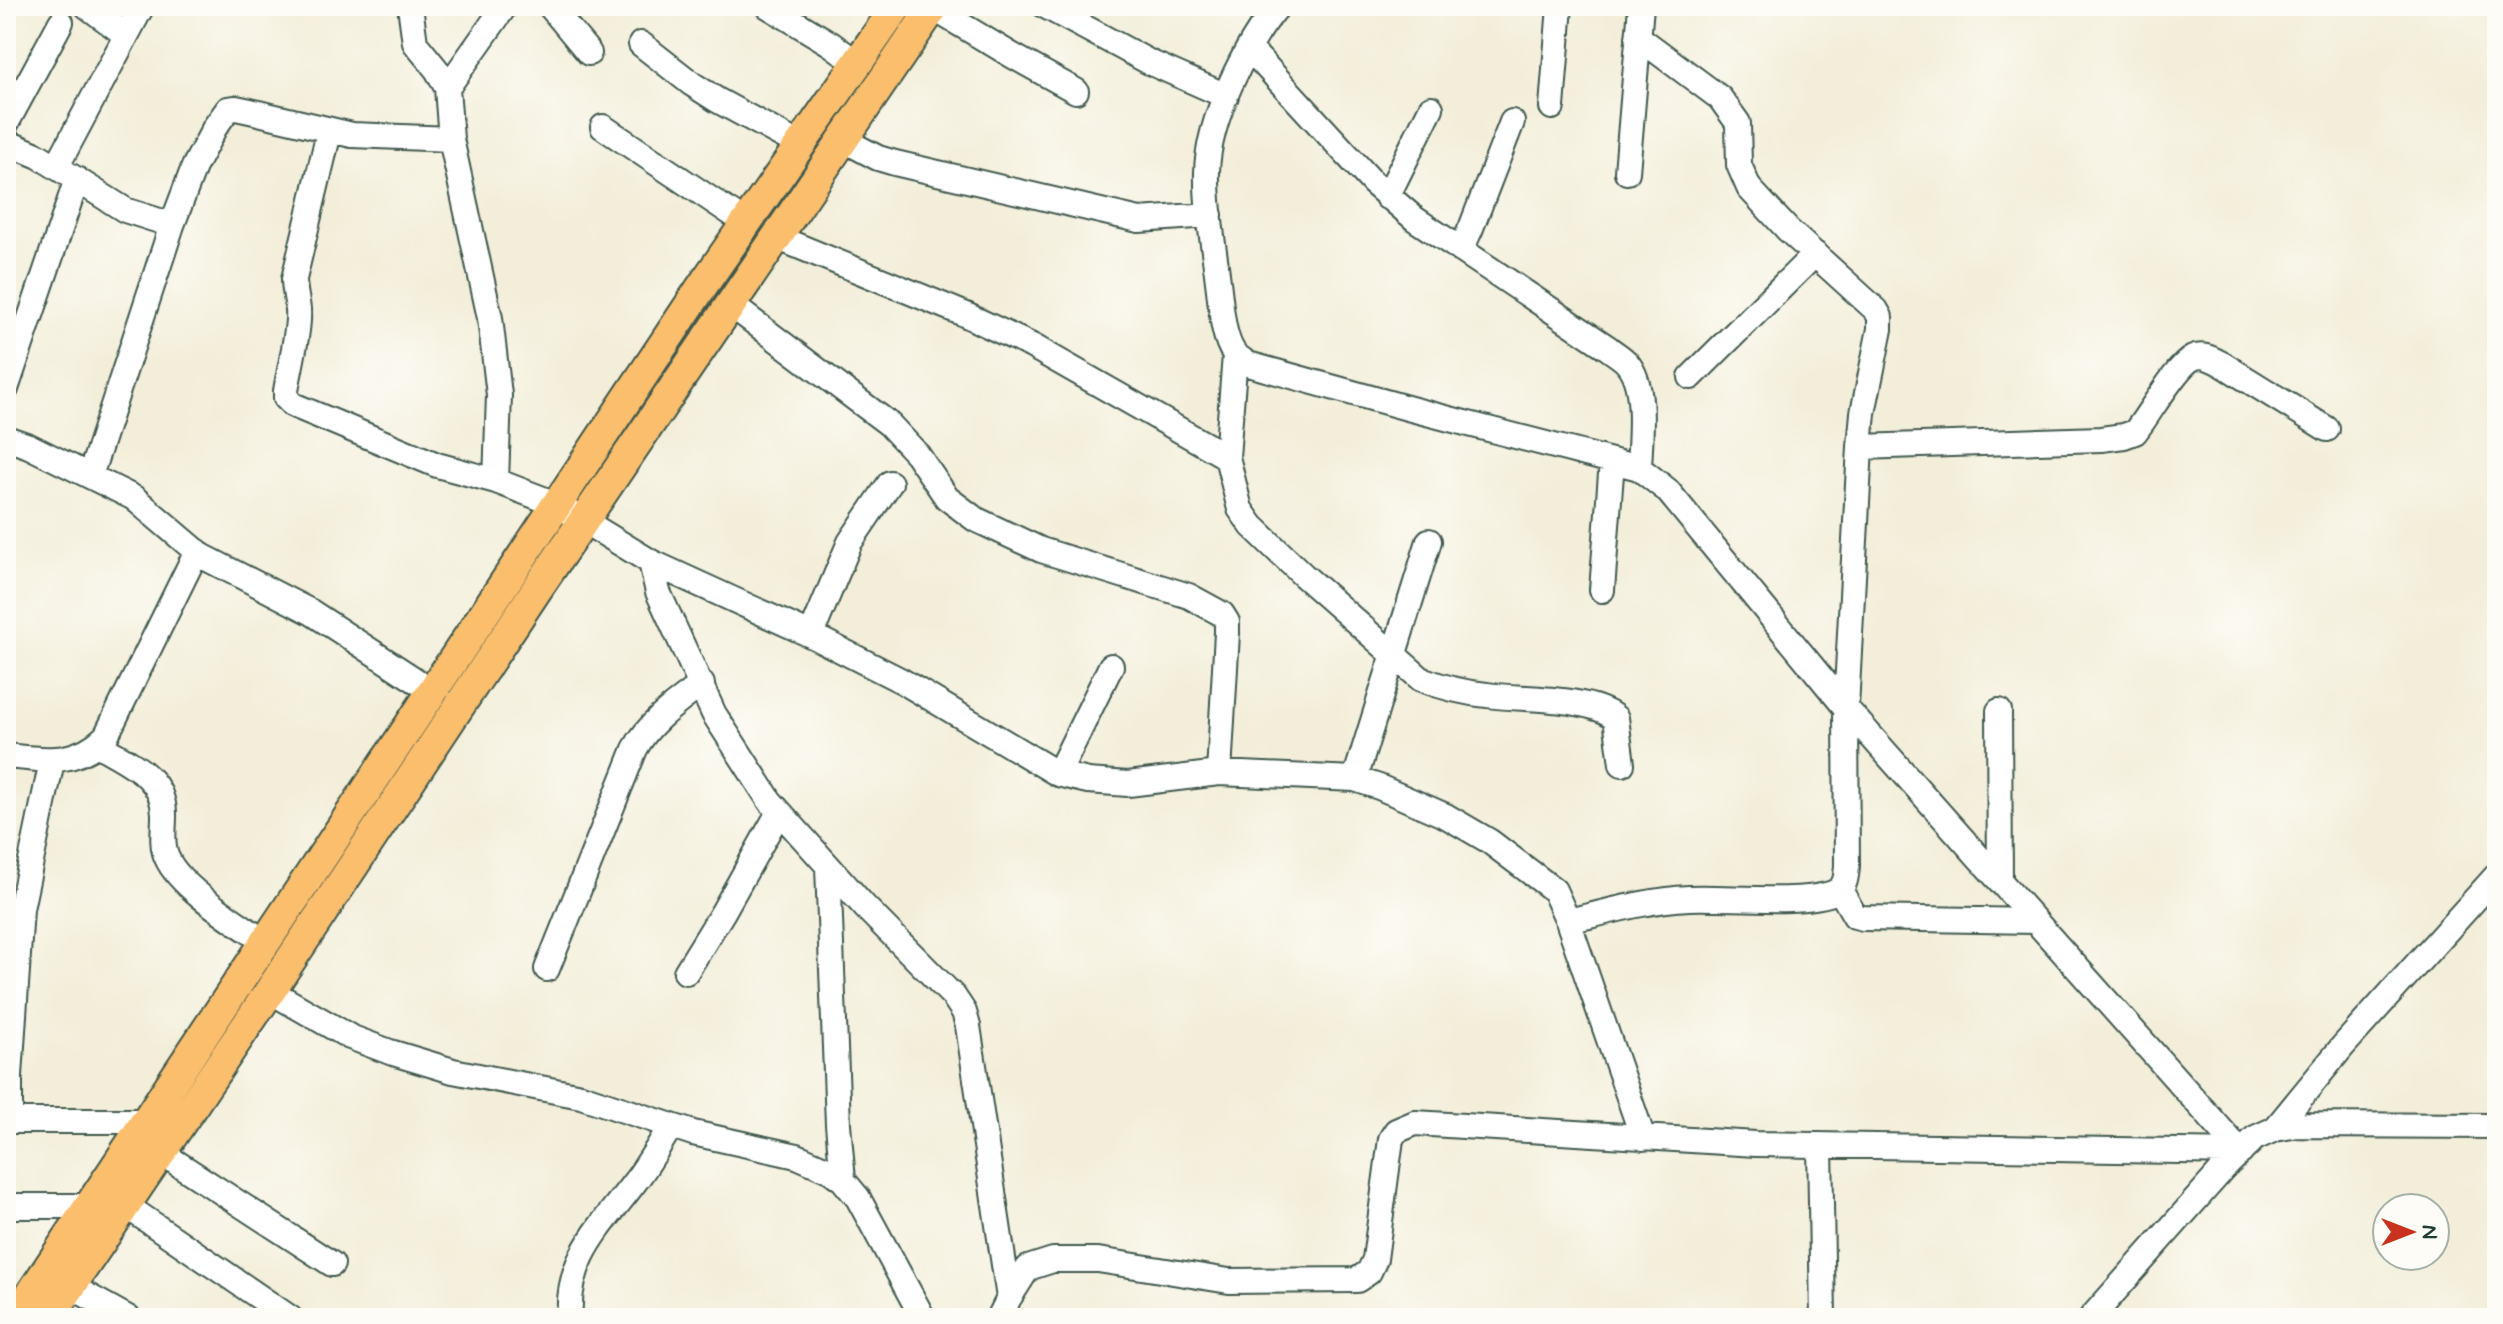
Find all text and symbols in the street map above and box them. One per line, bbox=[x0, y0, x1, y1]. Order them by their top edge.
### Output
north arrow bbox=[2371, 1192, 2451, 1272]
text: N bbox=[2415, 1225, 2443, 1239]

